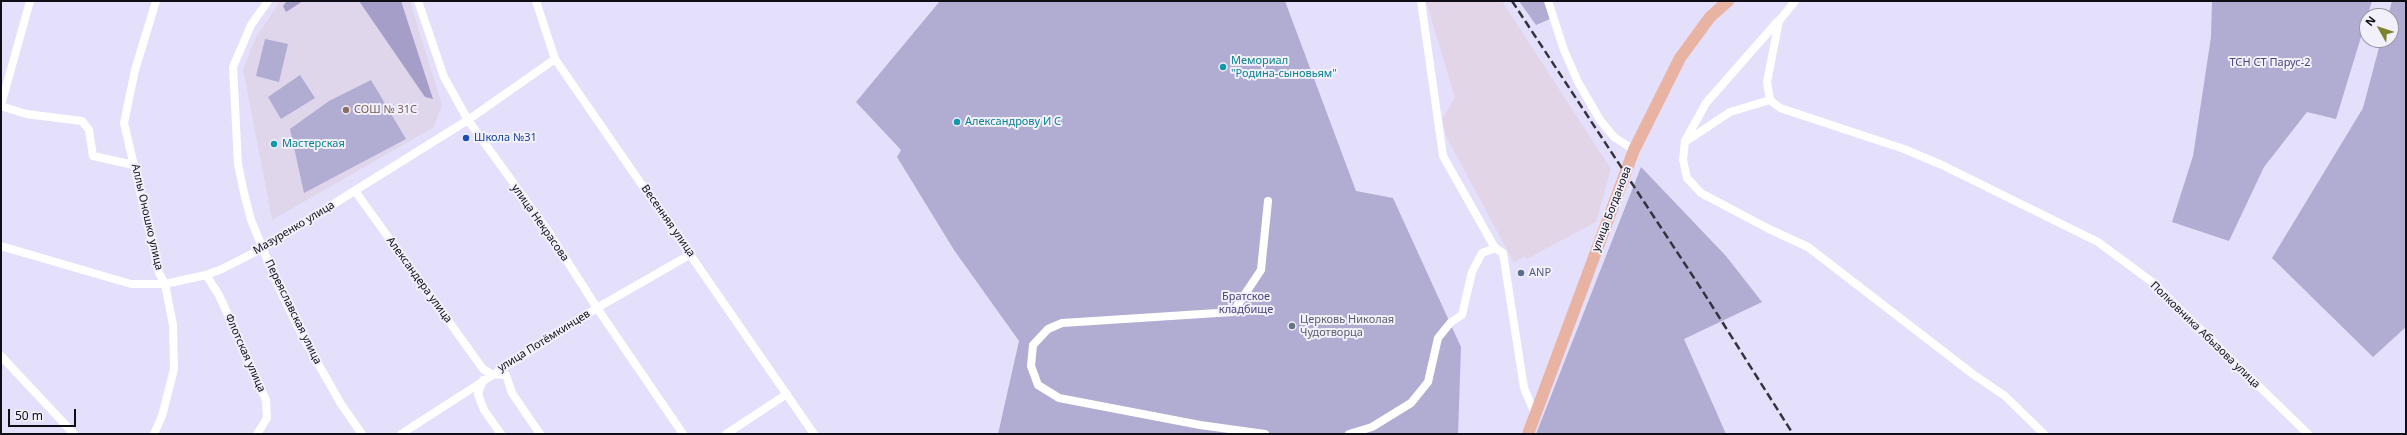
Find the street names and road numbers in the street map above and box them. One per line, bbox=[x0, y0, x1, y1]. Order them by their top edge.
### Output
street label: Аллы Оношко улица bbox=[128, 162, 166, 272]
street label: улица Богданова bbox=[1590, 165, 1634, 253]
street label: улица Некрасова bbox=[508, 182, 572, 264]
street label: Весенняя улица bbox=[638, 182, 698, 260]
street label: Мазуренко улица bbox=[251, 198, 337, 258]
street label: Александера улица bbox=[383, 234, 455, 326]
street label: Переяславская улица bbox=[262, 257, 324, 367]
street label: Полковника Абызова улица bbox=[2147, 279, 2263, 391]
street label: улица Потёмкинцев bbox=[495, 307, 593, 375]
street label: Флотская улица bbox=[222, 312, 268, 394]

